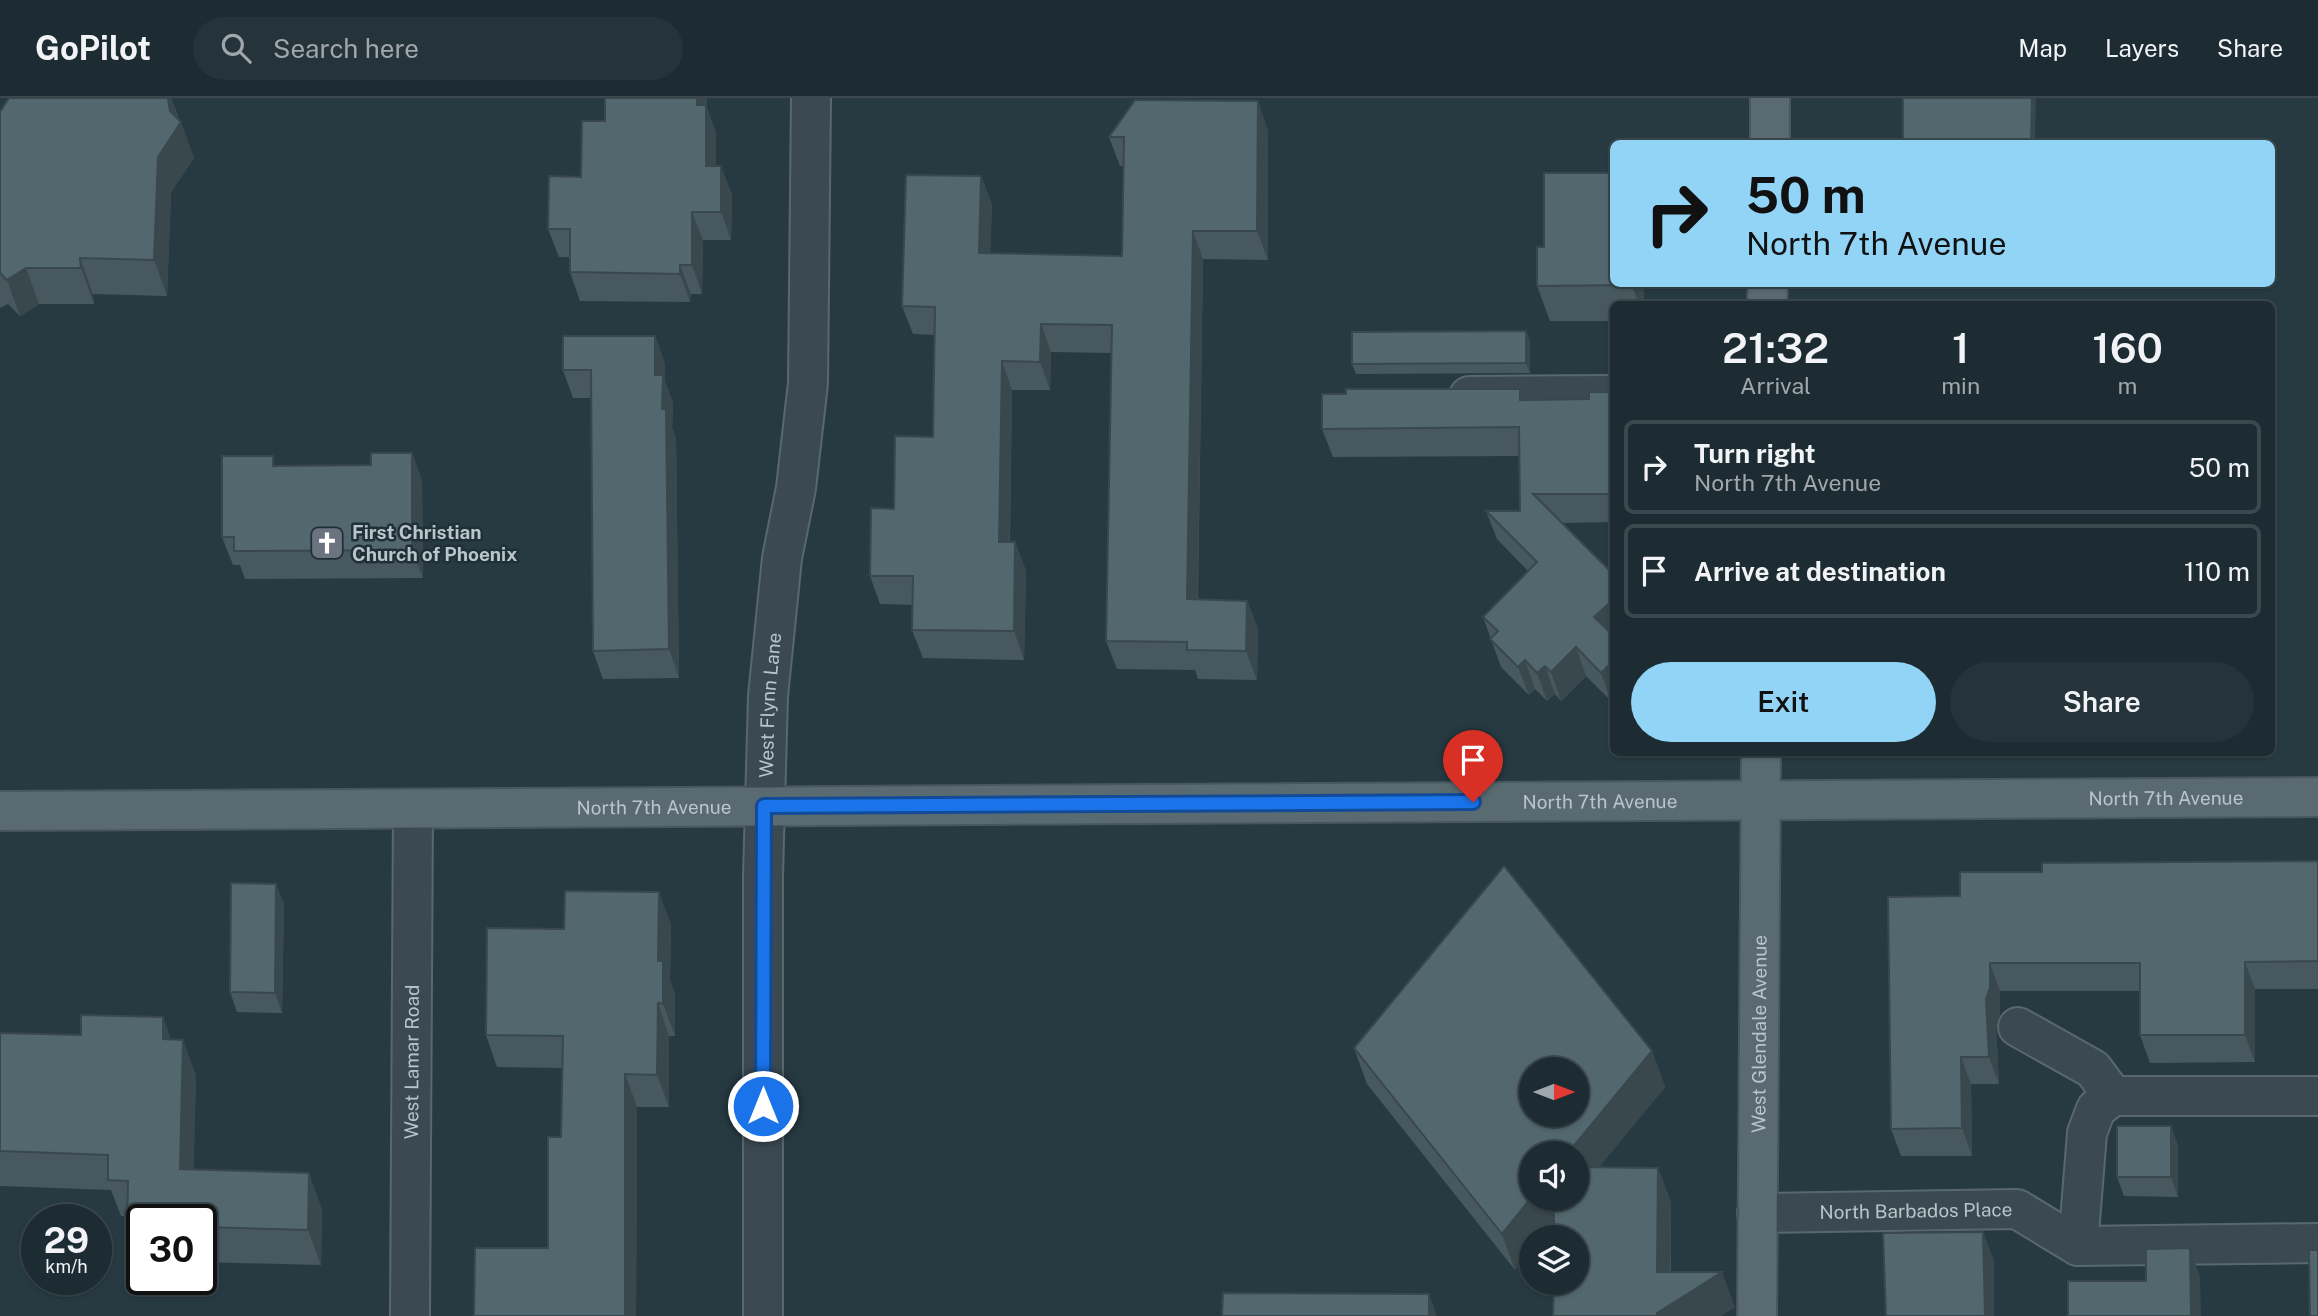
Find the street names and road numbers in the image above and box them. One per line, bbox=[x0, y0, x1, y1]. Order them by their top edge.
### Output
street label: West Flynn Lane bbox=[755, 631, 785, 778]
street label: North 7th Avenue bbox=[2088, 786, 2243, 809]
street label: North 7th Avenue bbox=[1522, 790, 1677, 813]
street label: North 7th Avenue bbox=[577, 796, 731, 819]
street label: West Glendale Avenue bbox=[1747, 935, 1771, 1133]
street label: West Lamar Road bbox=[400, 985, 423, 1139]
street label: North Barbados Place bbox=[1819, 1198, 2013, 1223]

